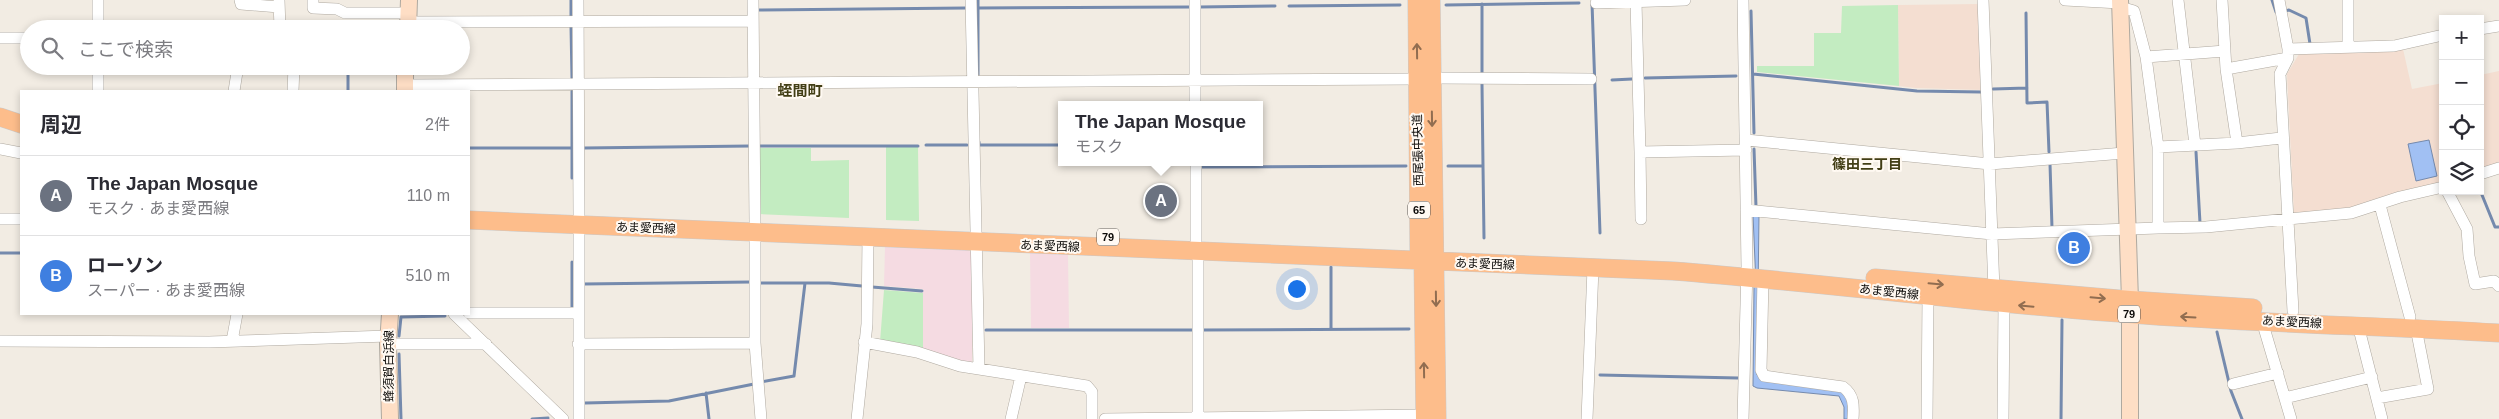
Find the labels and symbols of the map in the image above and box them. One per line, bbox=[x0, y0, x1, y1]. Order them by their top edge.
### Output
one-way arrow bbox=[1412, 43, 1422, 59]
district label: 蛭間町 bbox=[777, 82, 823, 99]
one-way arrow bbox=[1427, 110, 1437, 126]
street label: 西尾張中央道 bbox=[1410, 114, 1426, 186]
district label: 篠田三丁目 bbox=[1832, 156, 1902, 172]
pin: A bbox=[1145, 182, 1177, 220]
road number: 65 bbox=[1408, 202, 1430, 218]
street label: あま愛西線 bbox=[616, 220, 676, 236]
road number: 79 bbox=[1097, 228, 1119, 246]
pin: B bbox=[2058, 229, 2090, 267]
street label: あま愛西線 bbox=[1020, 238, 1080, 254]
street label: あま愛西線 bbox=[1455, 256, 1515, 272]
your location bbox=[1284, 276, 1310, 302]
one-way arrow bbox=[1928, 279, 1944, 289]
street label: あま愛西線 bbox=[1858, 282, 1920, 302]
one-way arrow bbox=[1431, 290, 1441, 306]
one-way arrow bbox=[2090, 293, 2106, 303]
one-way arrow bbox=[2018, 301, 2034, 311]
road number: 79 bbox=[2118, 306, 2140, 322]
one-way arrow bbox=[2180, 312, 2196, 322]
street label: あま愛西線 bbox=[2262, 313, 2322, 331]
street label: 蜂須賀白浜線 bbox=[382, 330, 396, 402]
one-way arrow bbox=[1419, 363, 1429, 379]

